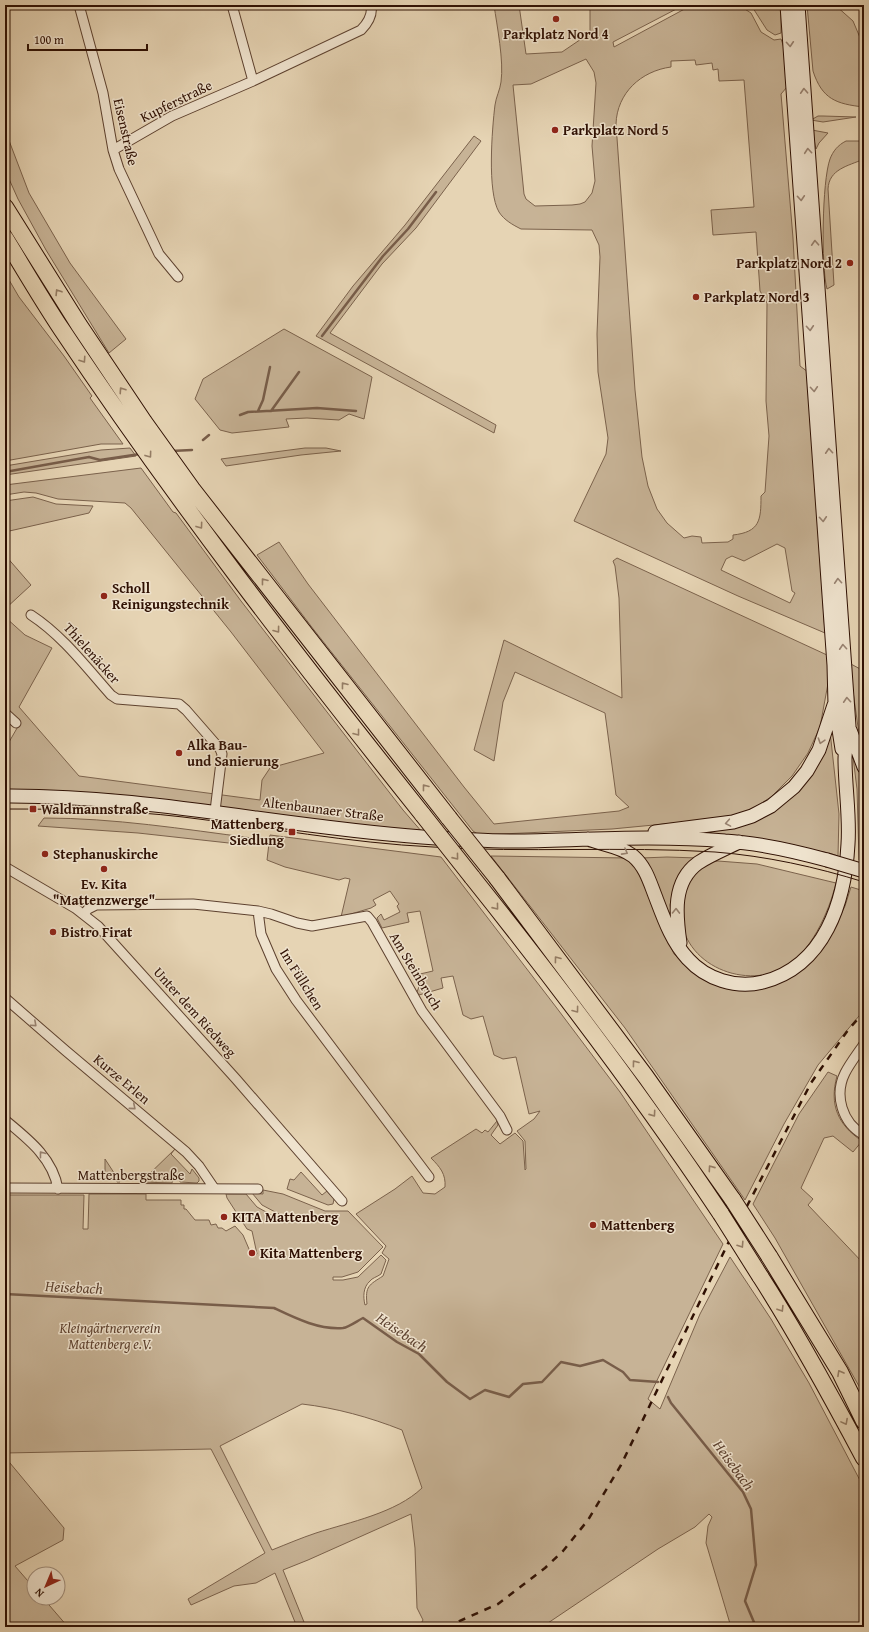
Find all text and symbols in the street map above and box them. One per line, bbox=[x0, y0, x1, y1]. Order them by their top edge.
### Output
marker: Parkplatz Nord 4 bbox=[551, 14, 561, 24]
place label: Parkplatz Nord 4 bbox=[503, 24, 609, 44]
scale bar bbox=[28, 26, 147, 52]
text: 100 m bbox=[34, 31, 64, 48]
one-way arrow bbox=[786, 41, 794, 47]
street label: Kupferstraße bbox=[137, 75, 216, 127]
one-way arrow bbox=[799, 88, 808, 94]
street label: Eisenstraße bbox=[109, 96, 144, 168]
place label: Parkplatz Nord 5 bbox=[563, 120, 669, 140]
marker: Parkplatz Nord 5 bbox=[550, 125, 560, 135]
one-way arrow bbox=[804, 148, 813, 154]
one-way arrow bbox=[796, 195, 805, 201]
one-way arrow bbox=[811, 240, 820, 246]
place label: Parkplatz Nord 2 bbox=[736, 253, 842, 273]
marker: Parkplatz Nord 2 bbox=[845, 258, 855, 268]
place label: Parkplatz Nord 3 bbox=[704, 287, 810, 307]
one-way arrow bbox=[55, 289, 63, 296]
marker: Parkplatz Nord 3 bbox=[691, 292, 701, 302]
one-way arrow bbox=[805, 325, 814, 331]
one-way arrow bbox=[78, 356, 86, 363]
one-way arrow bbox=[810, 386, 819, 392]
one-way arrow bbox=[120, 387, 127, 394]
one-way arrow bbox=[824, 448, 833, 454]
one-way arrow bbox=[144, 451, 151, 458]
one-way arrow bbox=[819, 516, 828, 522]
one-way arrow bbox=[195, 521, 202, 528]
place label: Scholl Reinigungstechnik bbox=[112, 578, 230, 614]
one-way arrow bbox=[833, 578, 842, 584]
one-way arrow bbox=[261, 579, 268, 586]
marker: Scholl Reinigungstechnik bbox=[99, 591, 109, 601]
street label: Thielenäcker bbox=[59, 618, 125, 688]
one-way arrow bbox=[272, 626, 280, 633]
one-way arrow bbox=[838, 644, 847, 650]
one-way arrow bbox=[342, 682, 349, 689]
one-way arrow bbox=[842, 697, 851, 703]
one-way arrow bbox=[352, 728, 359, 735]
place label: Alka Bau- und Sanierung bbox=[187, 735, 279, 771]
one-way arrow bbox=[818, 737, 826, 744]
marker: Alka Bau- und Sanierung bbox=[174, 748, 184, 758]
one-way arrow bbox=[422, 785, 429, 792]
street label: Altenbaunaer Straße bbox=[261, 792, 385, 826]
place label: Waldmannstraße bbox=[41, 799, 149, 819]
marker: Waldmannstraße bbox=[28, 804, 38, 814]
place label: Mattenberg Siedlung bbox=[211, 814, 285, 850]
one-way arrow bbox=[725, 818, 731, 826]
marker: Mattenberg Siedlung bbox=[287, 827, 297, 837]
place label: Stephanuskirche bbox=[53, 844, 158, 864]
one-way arrow bbox=[621, 847, 628, 854]
marker: Stephanuskirche bbox=[40, 849, 50, 859]
one-way arrow bbox=[451, 852, 458, 859]
marker: Ev. Kita "Mattenzwerge" bbox=[99, 864, 109, 874]
place label: Ev. Kita "Mattenzwerge" bbox=[53, 874, 155, 910]
one-way arrow bbox=[492, 902, 499, 909]
one-way arrow bbox=[672, 908, 680, 914]
place label: Bistro Firat bbox=[61, 922, 133, 942]
marker: Bistro Firat bbox=[48, 927, 58, 937]
street label: Am Steinbruch bbox=[385, 928, 447, 1014]
street label: Im Füllchen bbox=[275, 944, 329, 1014]
one-way arrow bbox=[555, 956, 562, 963]
street label: Unter dem Riedweg bbox=[149, 962, 241, 1062]
one-way arrow bbox=[571, 1005, 578, 1012]
one-way arrow bbox=[29, 1019, 37, 1027]
street label: Kurze Erlen bbox=[89, 1049, 155, 1109]
one-way arrow bbox=[633, 1060, 640, 1067]
one-way arrow bbox=[129, 1103, 136, 1110]
one-way arrow bbox=[648, 1110, 656, 1117]
one-way arrow bbox=[39, 1152, 46, 1159]
street label: Mattenbergstraße bbox=[78, 1165, 185, 1185]
one-way arrow bbox=[709, 1166, 716, 1173]
place label: KITA Mattenberg bbox=[232, 1207, 339, 1227]
marker: KITA Mattenberg bbox=[219, 1212, 229, 1222]
place label: Mattenberg bbox=[601, 1215, 675, 1235]
marker: Mattenberg bbox=[588, 1220, 598, 1230]
one-way arrow bbox=[736, 1241, 743, 1248]
place label: Kita Mattenberg bbox=[260, 1243, 363, 1263]
marker: Kita Mattenberg bbox=[247, 1248, 257, 1258]
water label: Heisebach bbox=[43, 1275, 104, 1299]
one-way arrow bbox=[776, 1305, 784, 1312]
water label: Heisebach bbox=[371, 1307, 432, 1357]
park label: Kleingärtnerverein Mattenberg e.V. bbox=[59, 1318, 160, 1354]
one-way arrow bbox=[837, 1370, 845, 1378]
one-way arrow bbox=[840, 1418, 848, 1425]
water label: Heisebach bbox=[708, 1435, 760, 1495]
north arrow bbox=[26, 1566, 66, 1606]
text: N bbox=[30, 1584, 47, 1602]

